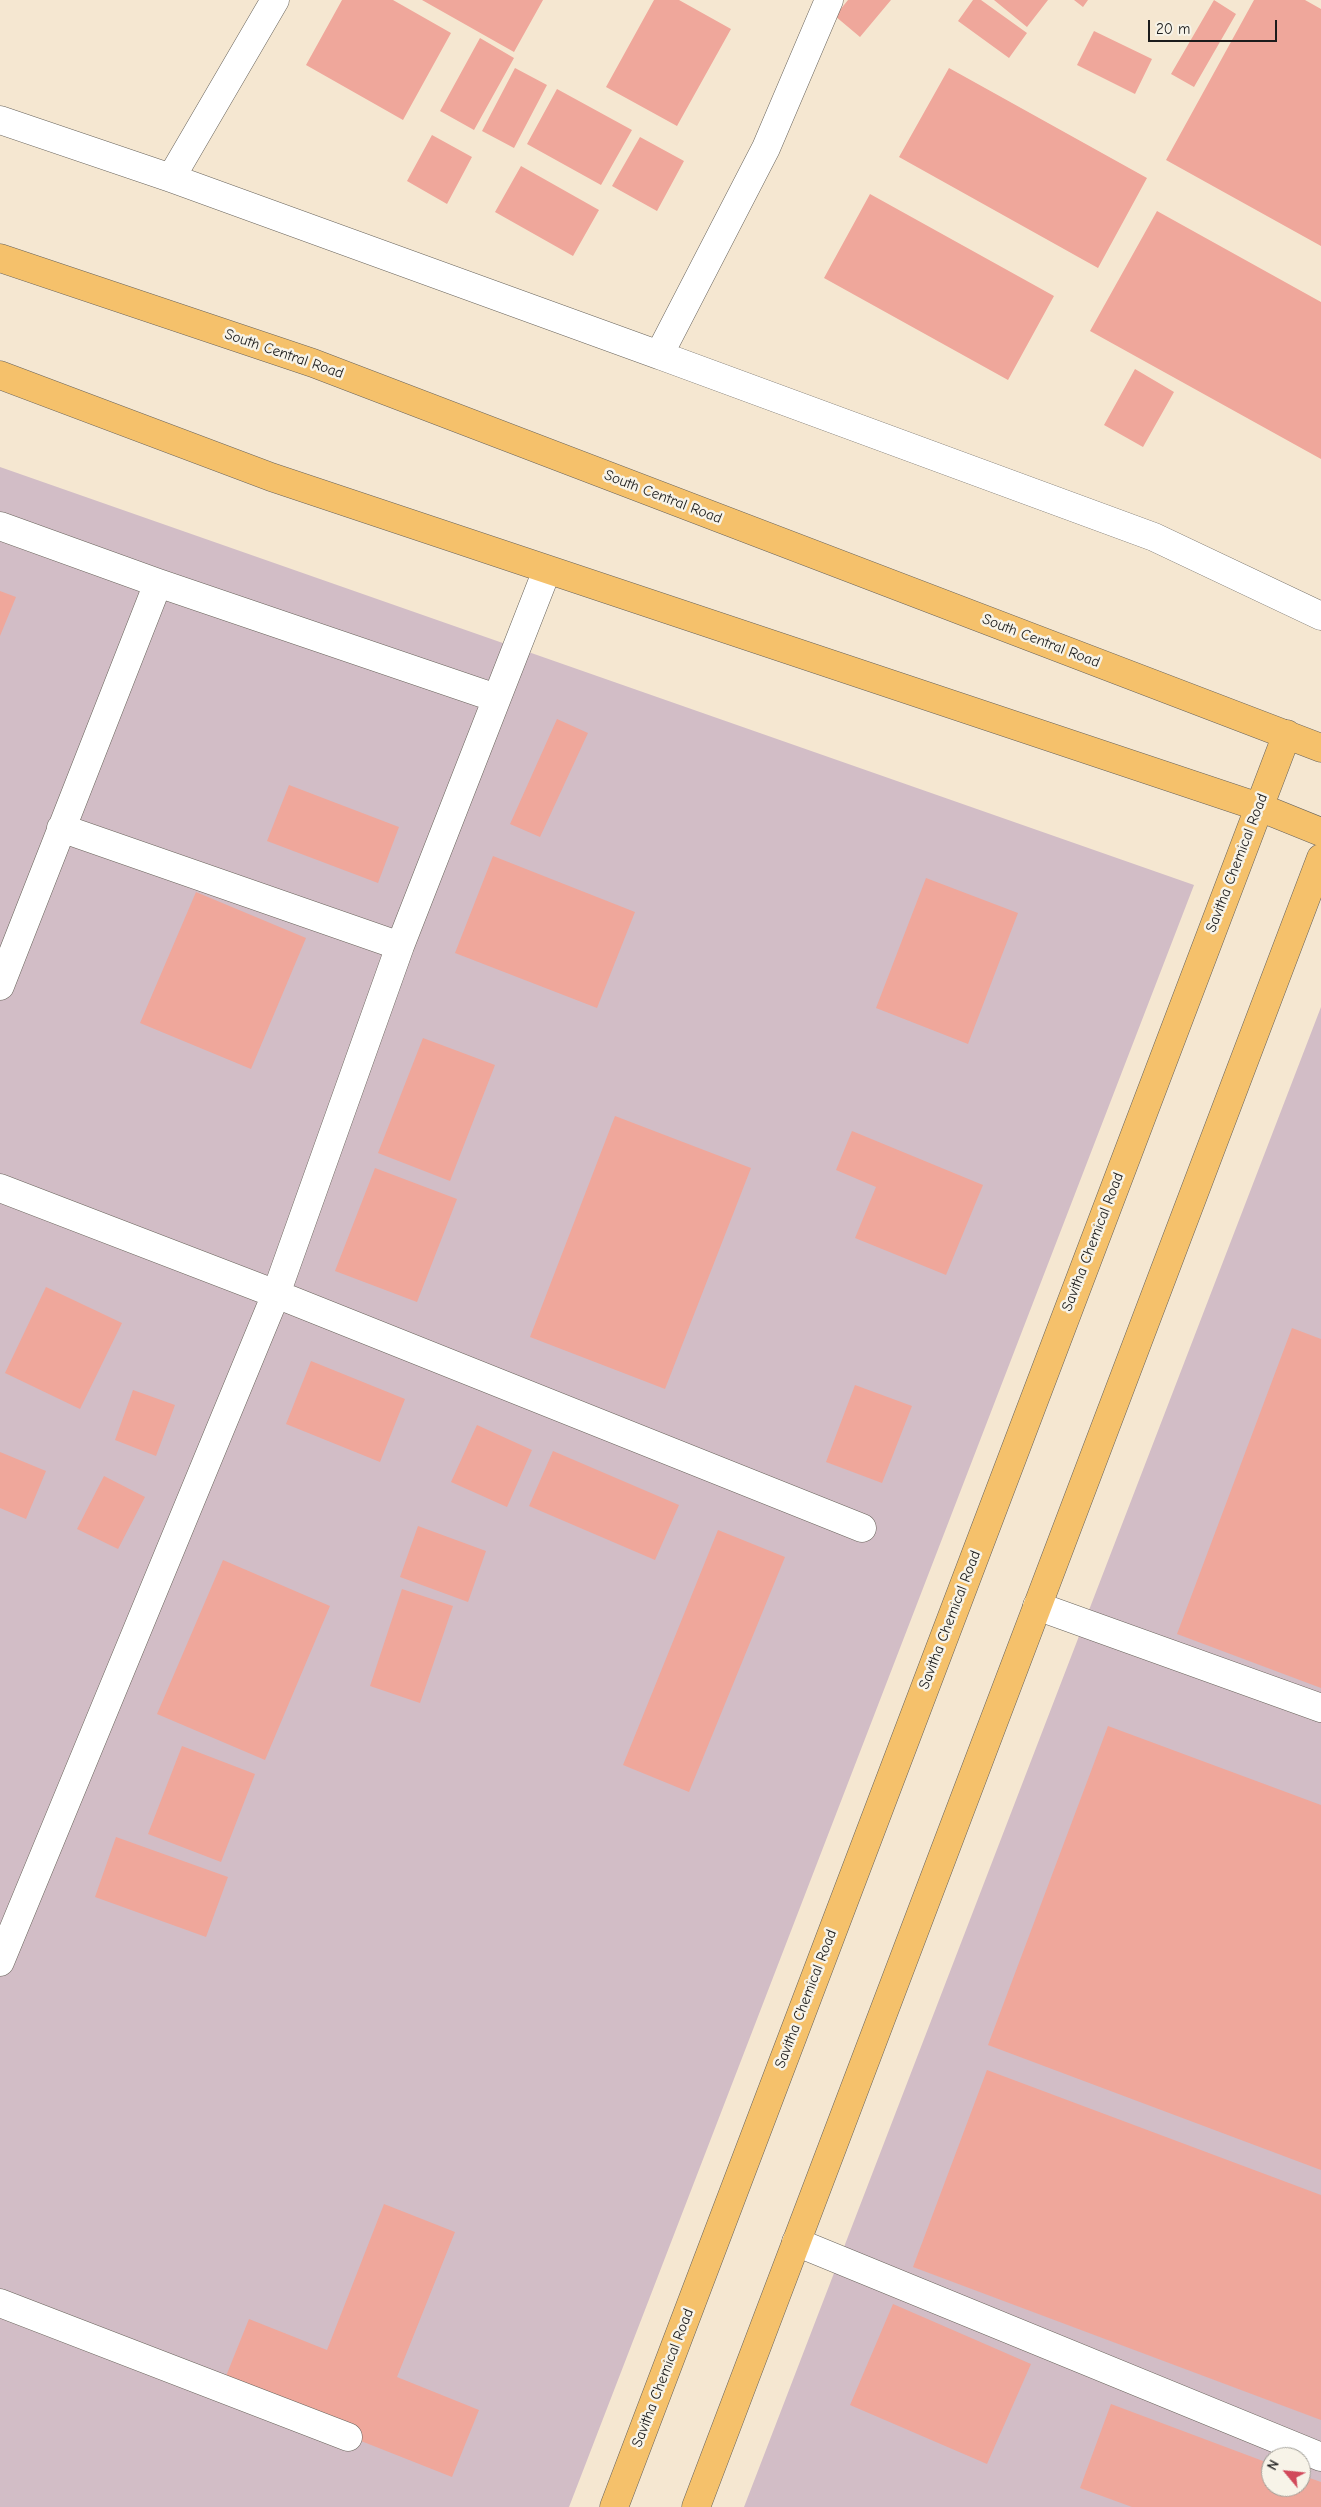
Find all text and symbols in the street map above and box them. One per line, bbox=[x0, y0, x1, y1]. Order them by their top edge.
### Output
scale bar bbox=[1151, 10, 1280, 42]
text: 20 m bbox=[1156, 20, 1190, 38]
street label: South Central Road bbox=[222, 325, 346, 383]
street label: South Central Road bbox=[602, 466, 724, 528]
street label: South Central Road bbox=[980, 610, 1102, 672]
street label: Savitha Chemical Road bbox=[1202, 791, 1272, 935]
street label: Savitha Chemical Road bbox=[1058, 1170, 1128, 1314]
street label: Savitha Chemical Road bbox=[915, 1548, 985, 1692]
street label: Savitha Chemical Road bbox=[771, 1927, 841, 2071]
street label: Savitha Chemical Road bbox=[628, 2306, 698, 2450]
north arrow bbox=[1261, 2447, 1311, 2497]
text: N bbox=[1264, 2457, 1283, 2473]

